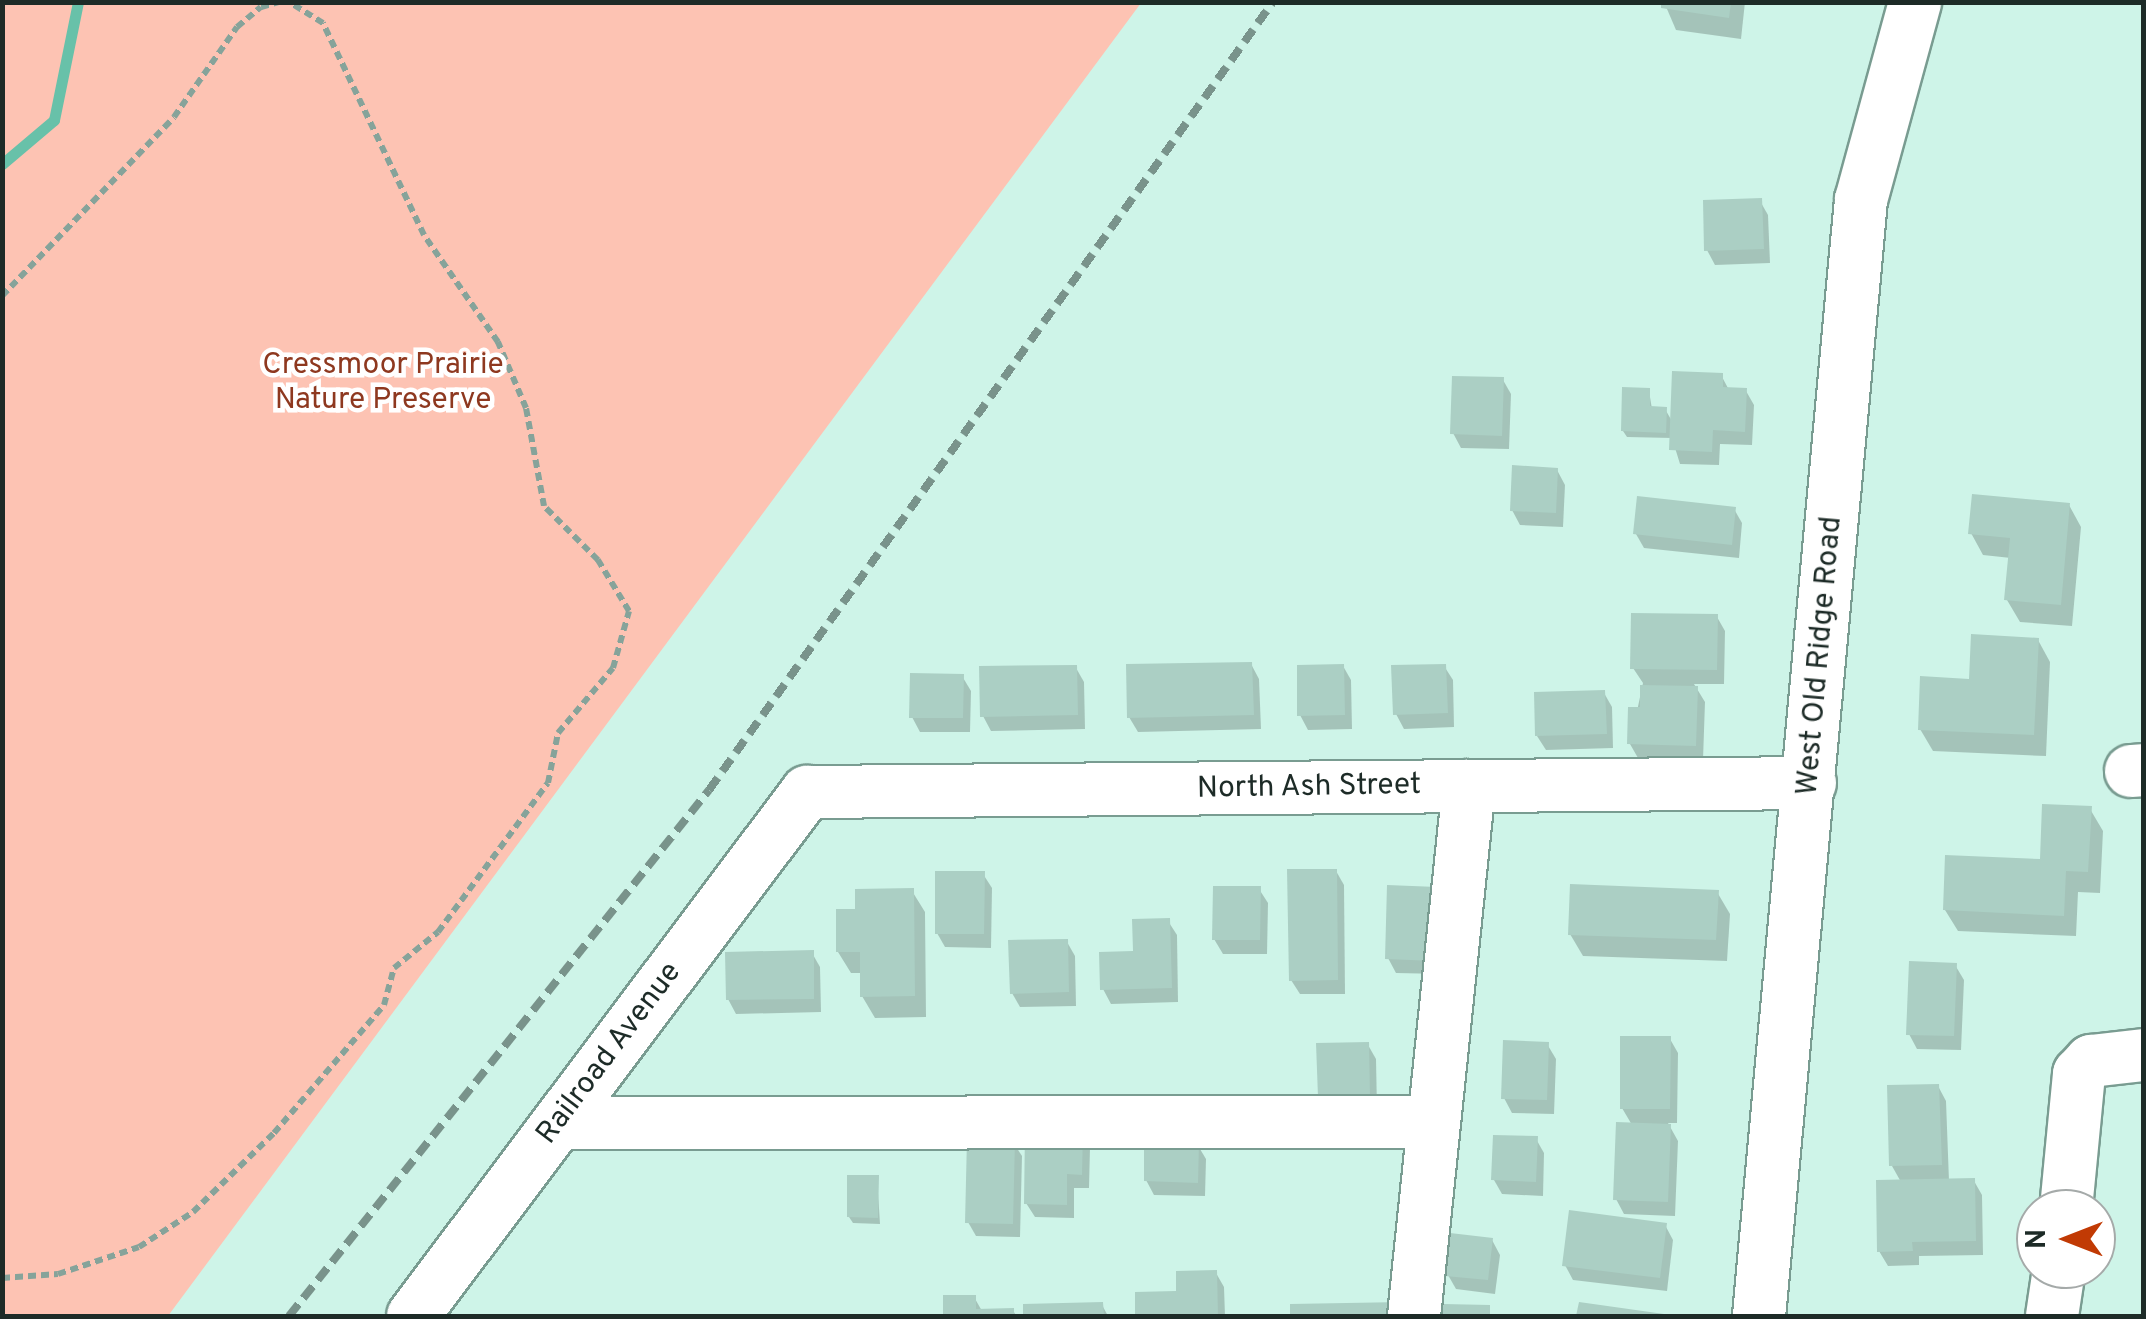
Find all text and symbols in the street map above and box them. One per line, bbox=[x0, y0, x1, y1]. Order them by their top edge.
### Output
park label: Cressmoor Prairie Nature Preserve bbox=[262, 348, 504, 418]
street label: West Old Ridge Road bbox=[1791, 515, 1851, 797]
street label: North Ash Street bbox=[1196, 768, 1422, 808]
street label: Railroad Avenue bbox=[530, 956, 690, 1152]
north arrow bbox=[2016, 1189, 2116, 1289]
text: N bbox=[2020, 1229, 2056, 1249]

